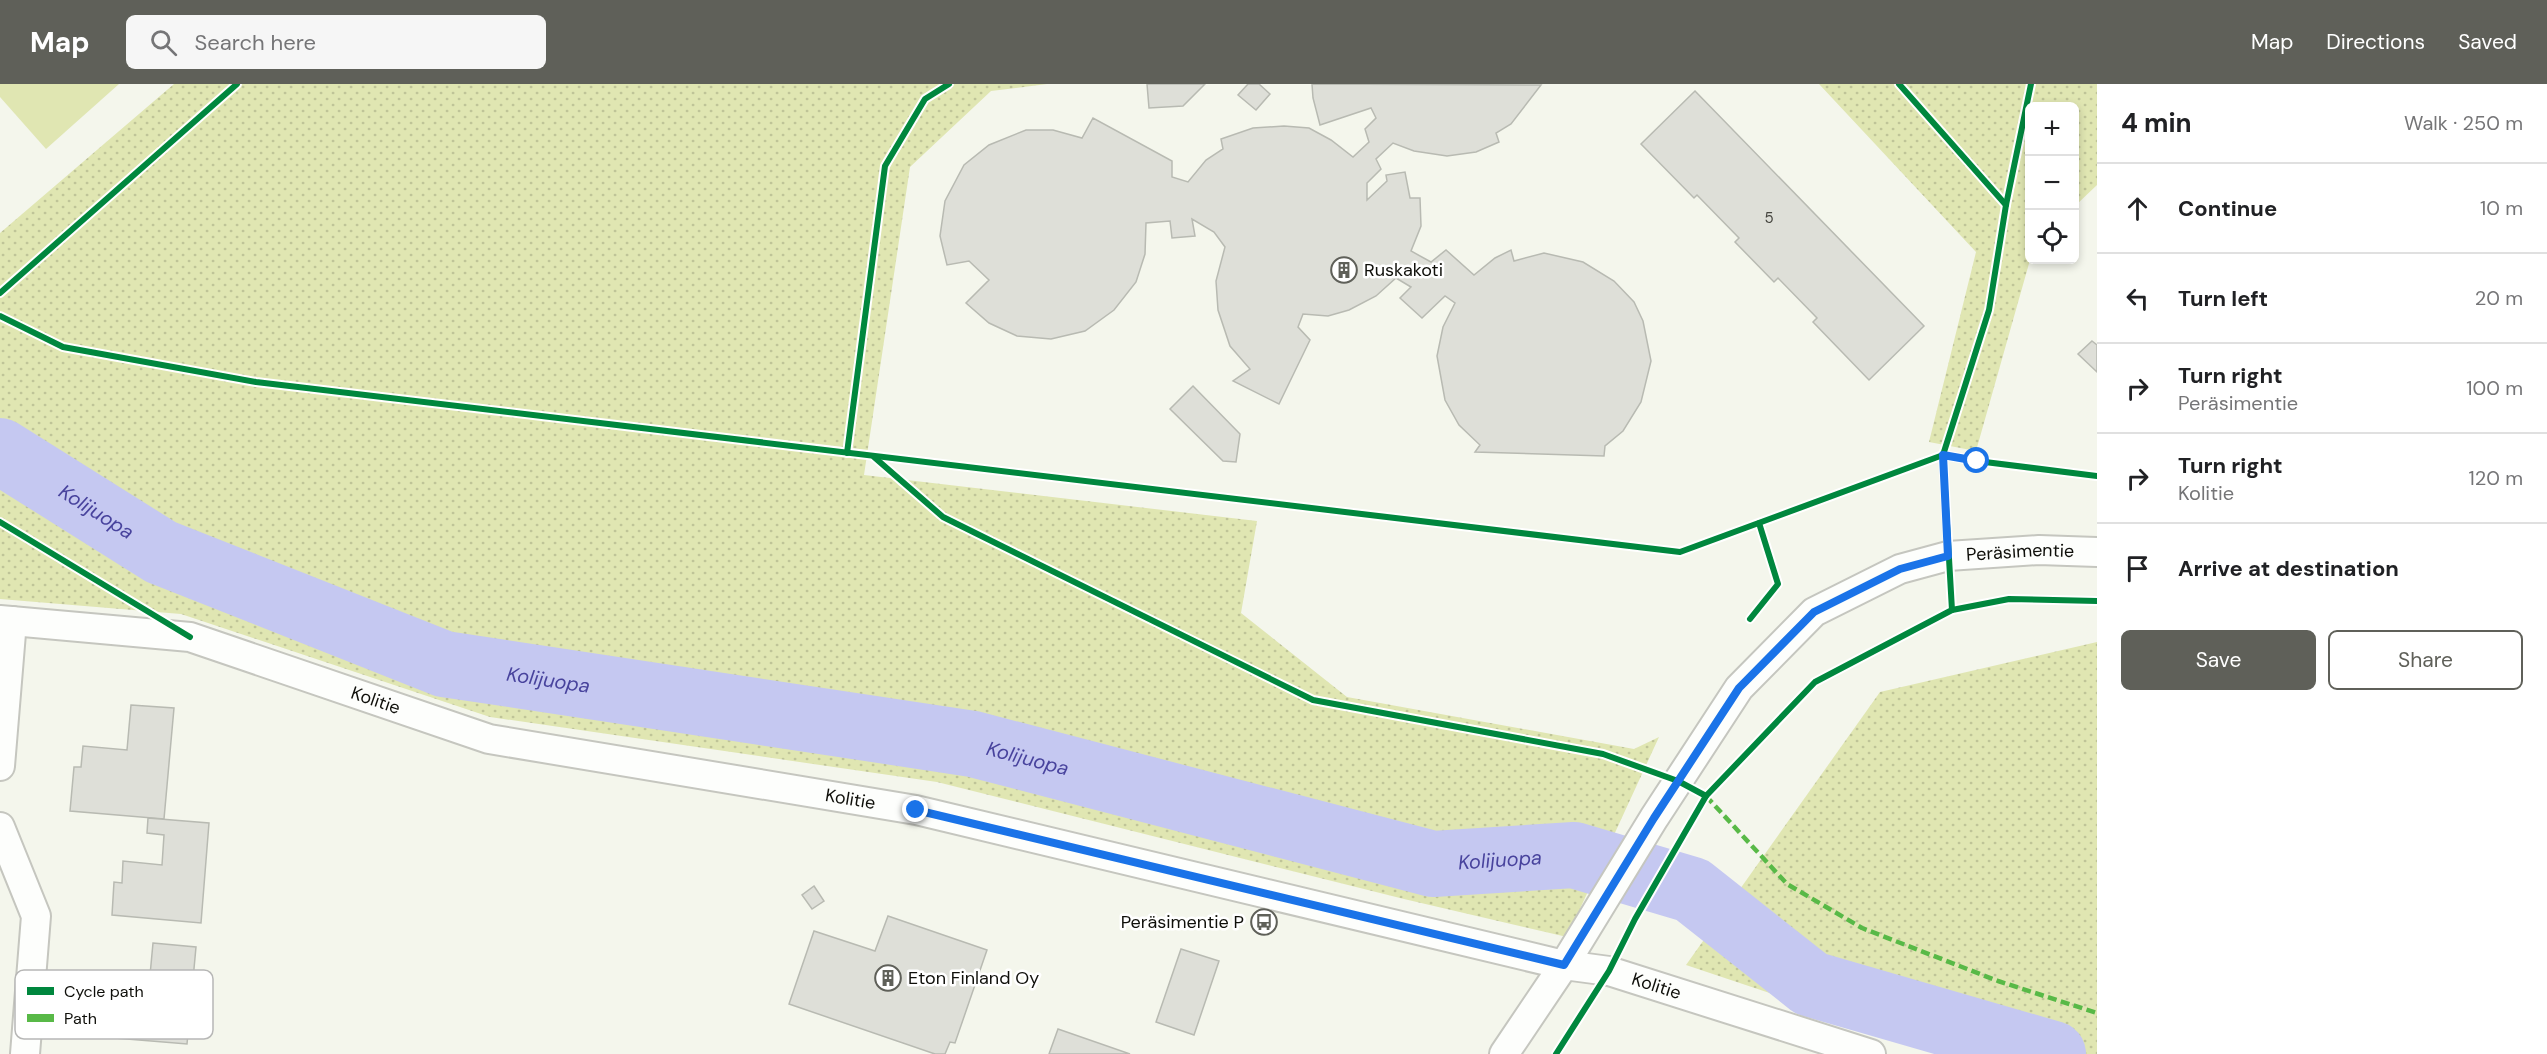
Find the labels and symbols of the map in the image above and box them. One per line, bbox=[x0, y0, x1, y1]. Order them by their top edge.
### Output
house number: 5 bbox=[1764, 208, 1774, 228]
building icon: Ruskakoti bbox=[1329, 255, 1359, 285]
place label: Ruskakoti bbox=[1364, 258, 1443, 282]
route start bbox=[1963, 447, 1989, 473]
water label: Kolijuopa bbox=[54, 478, 139, 545]
street label: Peräsimentie bbox=[1965, 538, 2075, 567]
water label: Kolijuopa bbox=[505, 661, 592, 699]
street label: Kolitie bbox=[348, 681, 404, 720]
water label: Kolijuopa bbox=[984, 735, 1072, 781]
street label: Kolitie bbox=[823, 783, 877, 815]
route end bbox=[902, 796, 928, 822]
water label: Kolijuopa bbox=[1457, 844, 1543, 875]
bus stop icon: Peräsimentie P bbox=[1249, 907, 1279, 937]
place label: Peräsimentie P bbox=[1121, 910, 1244, 934]
building icon: Eton Finland Oy bbox=[873, 963, 903, 993]
place label: Eton Finland Oy bbox=[908, 966, 1039, 990]
street label: Kolitie bbox=[1629, 967, 1684, 1005]
legend bbox=[15, 970, 213, 1039]
text: Cycle path bbox=[64, 981, 144, 1002]
text: Path bbox=[64, 1008, 97, 1029]

